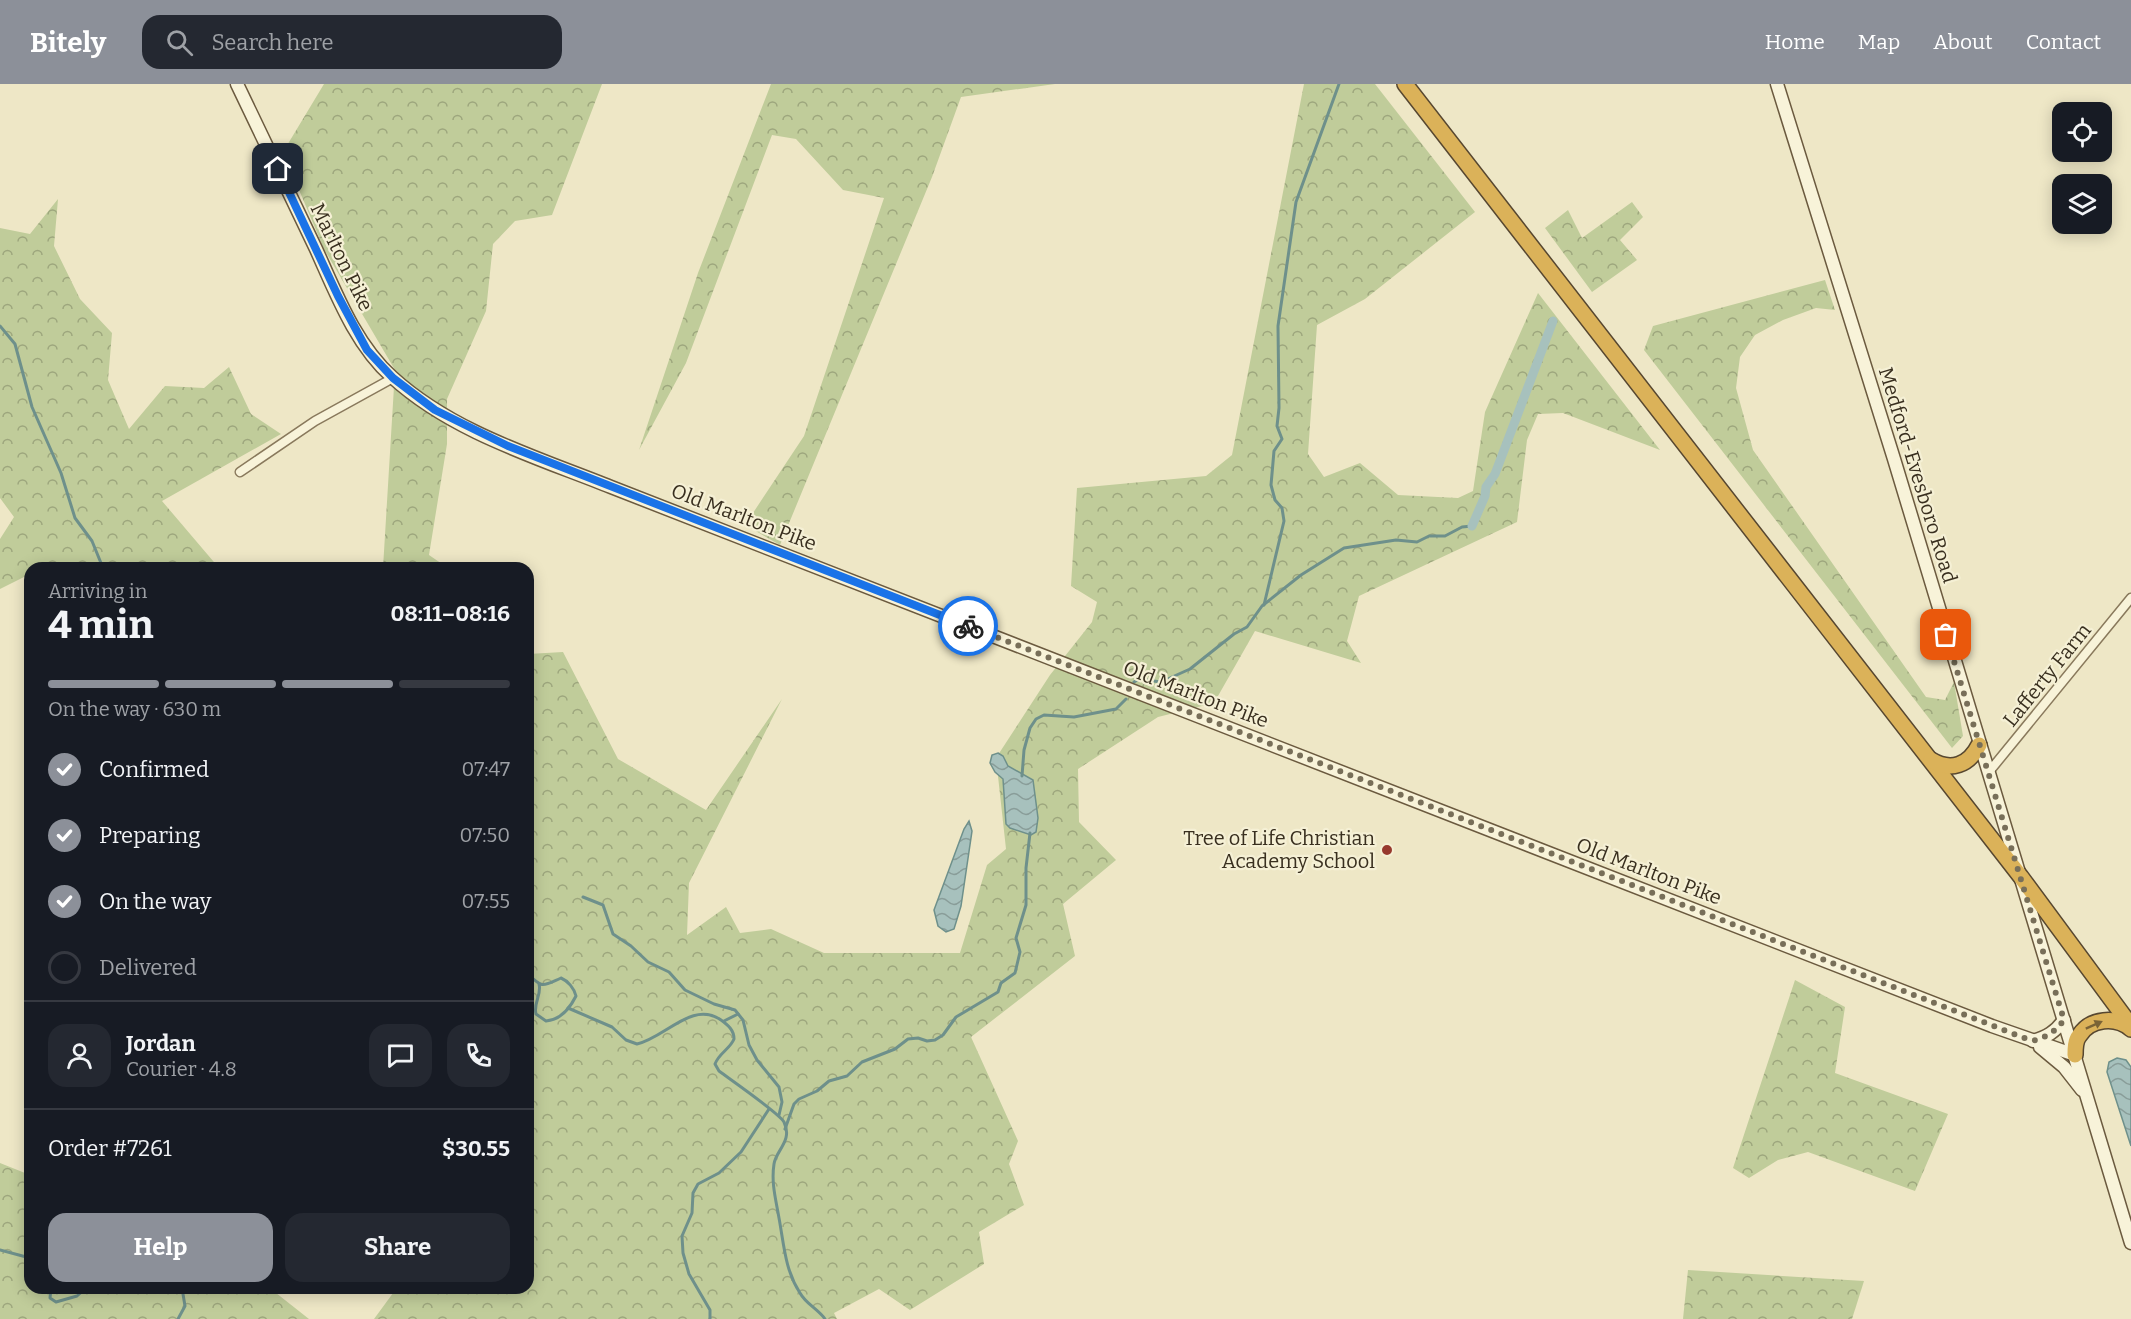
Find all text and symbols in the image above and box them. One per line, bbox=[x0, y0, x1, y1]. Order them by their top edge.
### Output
search box bbox=[142, 15, 562, 69]
text: Bitely bbox=[30, 26, 106, 59]
icon: search bbox=[163, 26, 196, 59]
text: Search here bbox=[211, 29, 334, 56]
text: Home bbox=[1765, 29, 1825, 55]
text: Map bbox=[1858, 29, 1900, 55]
text: About bbox=[1933, 29, 1993, 55]
text: Contact bbox=[2026, 29, 2101, 55]
map controls bbox=[2052, 102, 2112, 234]
button: locate bbox=[2052, 102, 2112, 162]
pin bbox=[252, 143, 303, 194]
icon: home bbox=[261, 152, 294, 185]
button: layers bbox=[2052, 174, 2112, 234]
street label: Marlton Pike bbox=[306, 199, 378, 315]
street label: Medford-Evesboro Road bbox=[1874, 364, 1962, 586]
street label: Old Marlton Pike bbox=[668, 478, 820, 556]
text: Arriving in bbox=[48, 579, 147, 603]
courier bbox=[938, 596, 998, 656]
text: 08:11–08:16 bbox=[390, 600, 510, 627]
text: 4 min bbox=[48, 602, 154, 648]
pin bbox=[1920, 609, 1971, 660]
icon: bike bbox=[952, 610, 985, 643]
icon: bag bbox=[1929, 618, 1962, 651]
street label: Lafferty Farm bbox=[1998, 619, 2096, 731]
street label: Old Marlton Pike bbox=[1120, 655, 1272, 733]
text: On the way · 630 m bbox=[48, 697, 221, 721]
icon: check bbox=[48, 753, 81, 786]
text: Confirmed bbox=[99, 756, 209, 783]
text: 07:47 bbox=[461, 757, 510, 781]
icon: check bbox=[48, 819, 81, 852]
text: Preparing bbox=[99, 822, 201, 849]
text: 07:50 bbox=[459, 823, 510, 847]
place label: Tree of Life Christian Academy School bbox=[1183, 826, 1375, 873]
street label: Old Marlton Pike bbox=[1573, 832, 1725, 910]
marker: Tree of Life Christian Academy School bbox=[1380, 843, 1394, 857]
icon: check bbox=[48, 885, 81, 918]
text: On the way bbox=[99, 888, 211, 915]
text: 07:55 bbox=[462, 889, 510, 913]
text: Delivered bbox=[99, 954, 197, 981]
one-way arrow bbox=[2086, 1020, 2104, 1030]
button: person bbox=[48, 1024, 111, 1087]
button: chat bbox=[369, 1024, 432, 1087]
button: phone bbox=[447, 1024, 510, 1087]
text: Jordan bbox=[126, 1030, 196, 1057]
text: Courier · 4.8 bbox=[126, 1057, 237, 1081]
text: Order #7261 bbox=[48, 1135, 172, 1162]
text: $30.55 bbox=[442, 1135, 510, 1162]
button: Help bbox=[48, 1213, 273, 1282]
button: Share bbox=[285, 1213, 510, 1282]

